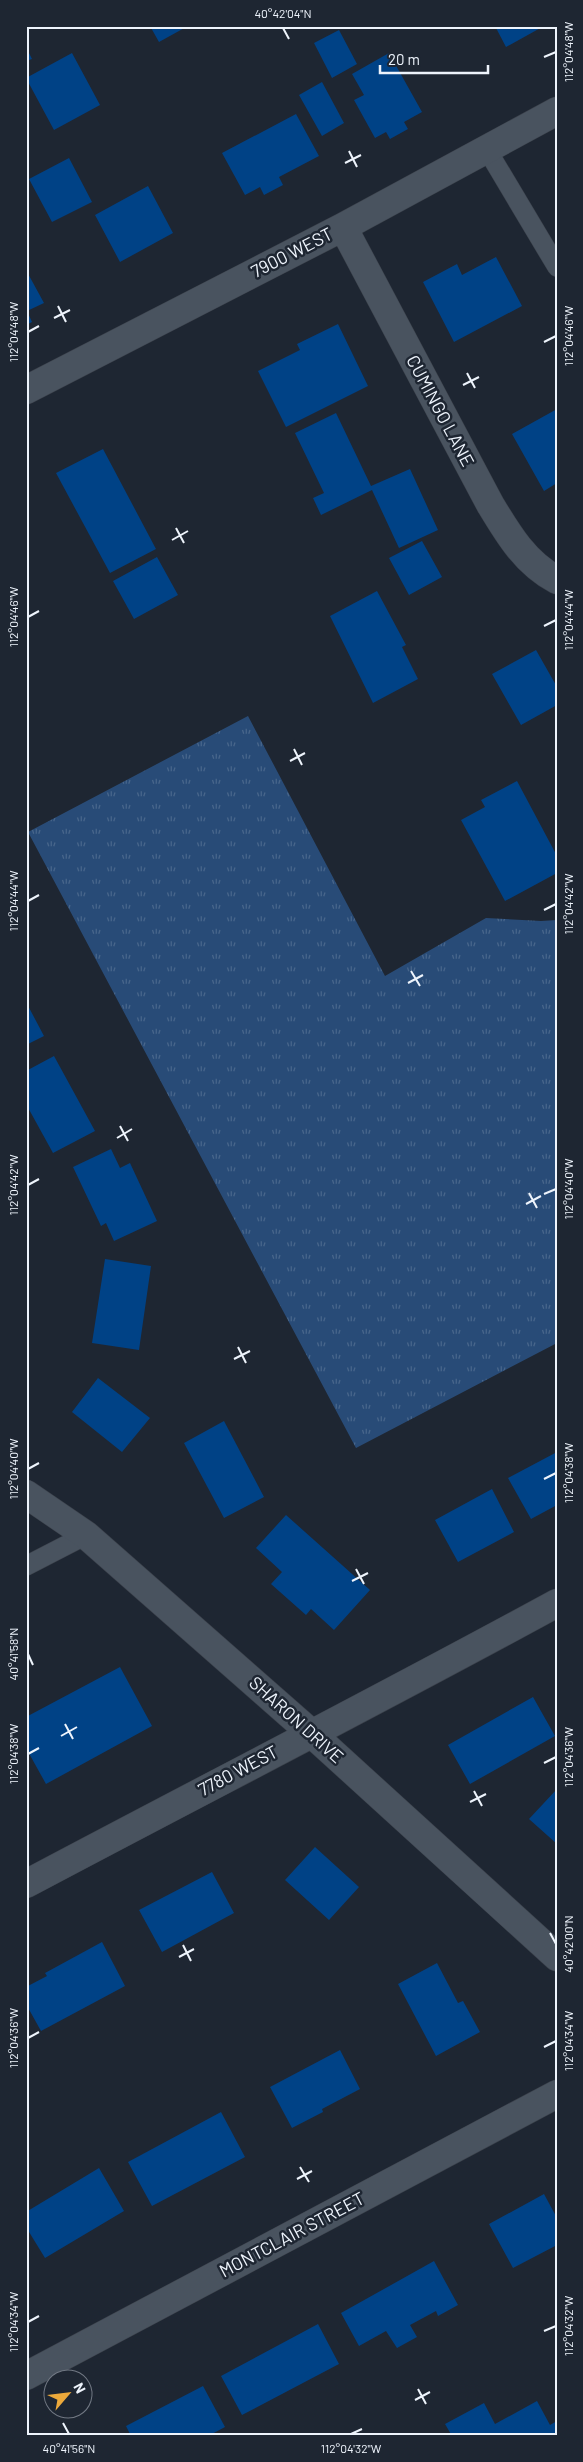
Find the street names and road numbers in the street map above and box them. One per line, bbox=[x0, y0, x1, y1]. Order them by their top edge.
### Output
street label: 7900 WEST bbox=[247, 222, 336, 282]
street label: CUMINGO LANE bbox=[402, 351, 479, 470]
street label: SHARON DRIVE bbox=[245, 1671, 348, 1767]
street label: 7780 WEST bbox=[194, 1740, 281, 1800]
street label: MONTCLAIR STREET bbox=[215, 2187, 368, 2282]

